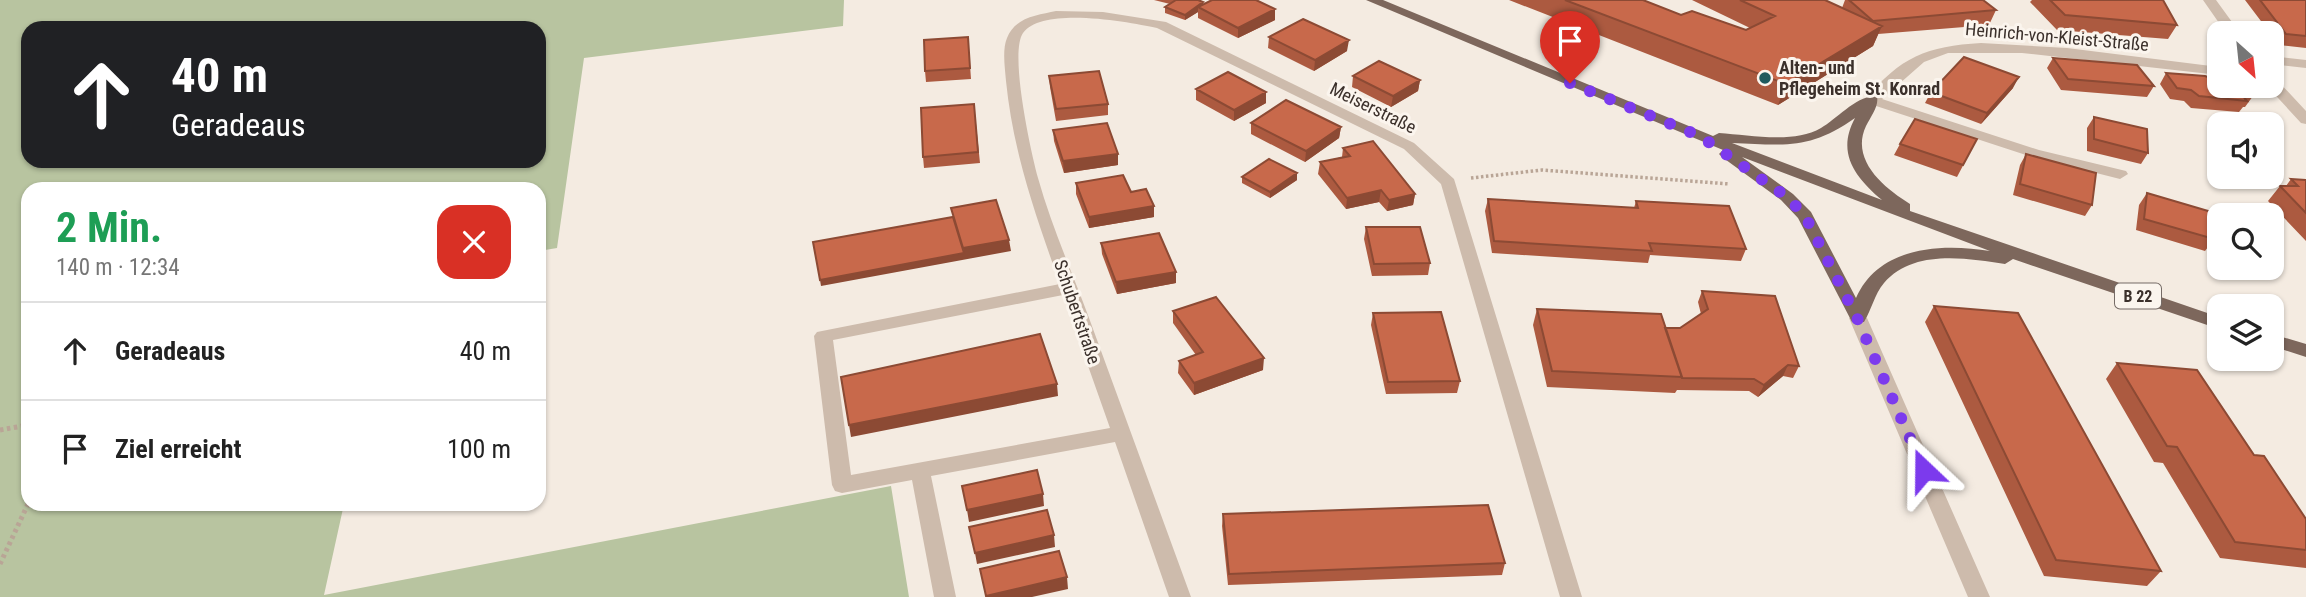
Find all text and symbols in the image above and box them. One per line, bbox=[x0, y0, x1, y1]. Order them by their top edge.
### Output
pin bbox=[1540, 11, 1600, 83]
street label: Heinrich-von-Kleist-Straße bbox=[1964, 18, 2150, 55]
north arrow bbox=[2207, 21, 2284, 98]
map controls bbox=[2207, 21, 2284, 371]
icon: arrive bbox=[1551, 22, 1589, 60]
text: 40 m bbox=[171, 47, 268, 104]
icon: ahead bbox=[56, 49, 147, 140]
place label: Alten- und Pflegeheim St. Konrad bbox=[1779, 57, 1940, 99]
marker: Alten- und Pflegeheim St. Konrad bbox=[1757, 70, 1773, 86]
street label: Meiserstraße bbox=[1327, 78, 1420, 137]
text: Geradeaus bbox=[171, 106, 306, 144]
button: sound bbox=[2207, 112, 2284, 189]
text: 2 Min. bbox=[56, 203, 162, 252]
button: search bbox=[2207, 203, 2284, 280]
button: close bbox=[437, 205, 511, 279]
text: 140 m · 12:34 bbox=[56, 254, 180, 281]
street label: Schubertstraße bbox=[1050, 257, 1105, 367]
road number: B 22 bbox=[2115, 284, 2161, 308]
button: layers bbox=[2207, 294, 2284, 371]
icon: ahead bbox=[56, 332, 94, 370]
text: Geradeaus bbox=[115, 336, 225, 366]
text: 40 m bbox=[460, 336, 511, 366]
icon: arrive bbox=[56, 430, 94, 468]
position arrow bbox=[1887, 433, 1961, 507]
text: Ziel erreicht bbox=[115, 434, 241, 464]
text: 100 m bbox=[447, 434, 511, 464]

